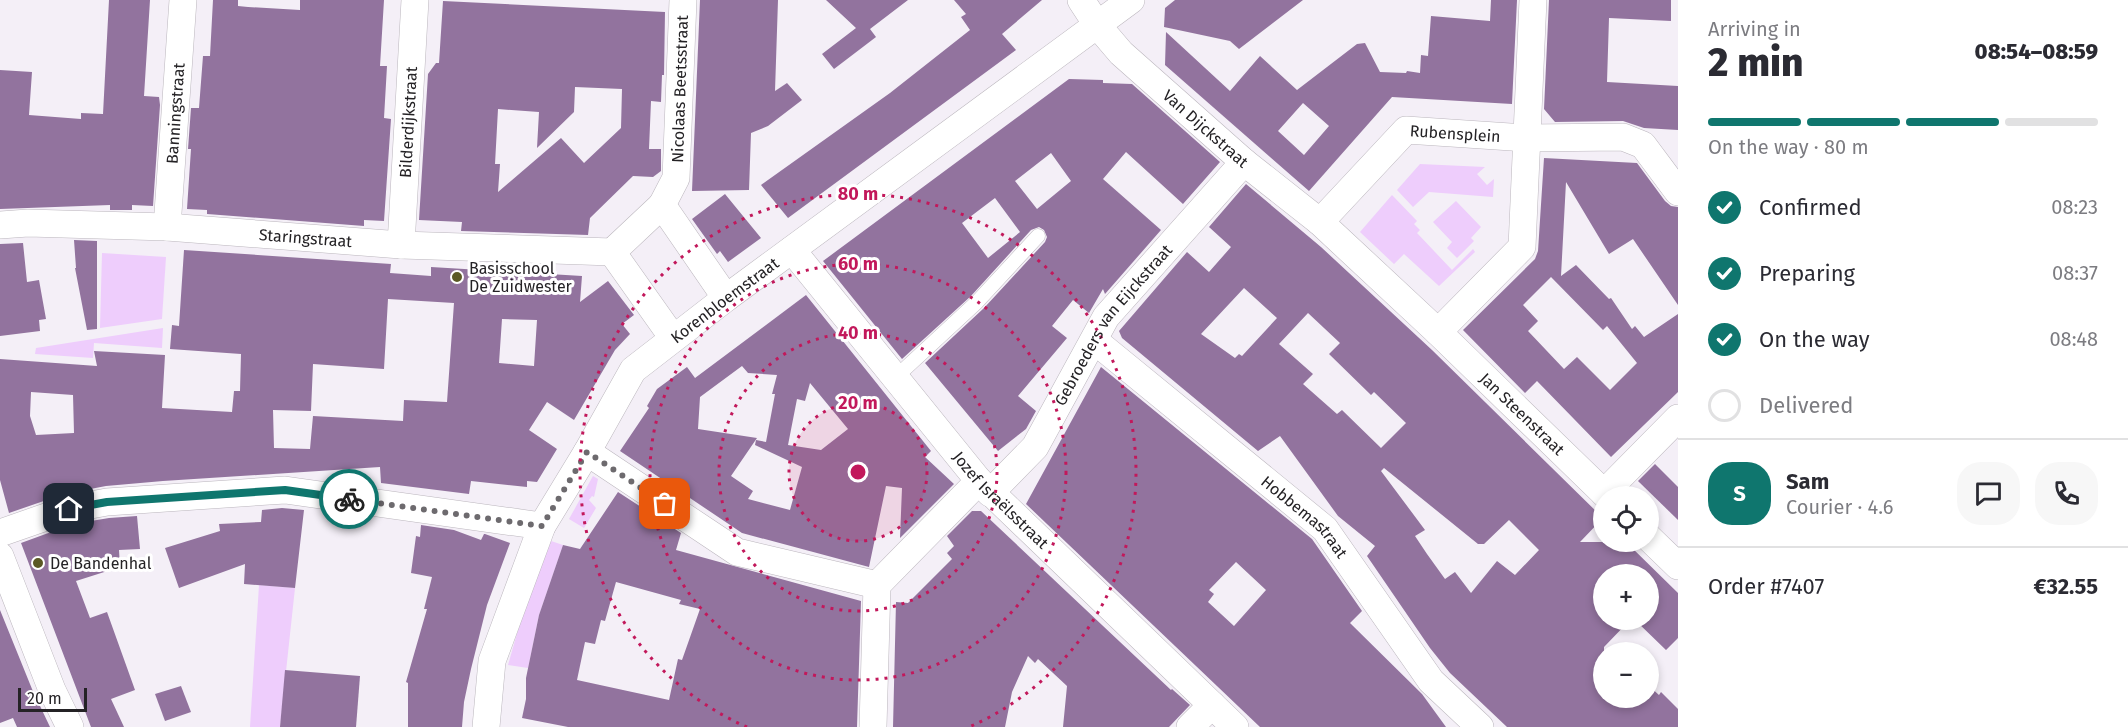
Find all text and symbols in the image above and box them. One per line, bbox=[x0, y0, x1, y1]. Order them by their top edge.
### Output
street label: Nicolaas Beetsstraat bbox=[668, 15, 692, 163]
text: Arriving in bbox=[1708, 17, 1801, 41]
text: 08:54–08:59 bbox=[1975, 38, 2098, 65]
text: 2 min bbox=[1708, 40, 1804, 86]
street label: Banningstraat bbox=[162, 62, 188, 165]
street label: Bilderdijkstraat bbox=[395, 66, 421, 178]
street label: Van Dijckstraat bbox=[1159, 85, 1252, 171]
street label: Rubensplein bbox=[1409, 121, 1501, 146]
text: On the way · 80 m bbox=[1708, 135, 1869, 159]
text: 80 m bbox=[838, 183, 878, 205]
icon: check bbox=[1708, 191, 1741, 224]
text: Confirmed bbox=[1759, 194, 1862, 221]
text: 08:23 bbox=[2051, 195, 2098, 219]
street label: Staringstraat bbox=[258, 225, 353, 251]
street label: Gebroeders van Eijckstraat bbox=[1050, 240, 1176, 409]
street label: Korenbloemstraat bbox=[667, 253, 782, 347]
text: 60 m bbox=[838, 253, 878, 275]
icon: check bbox=[1708, 257, 1741, 290]
place label: Basisschool De Zuidwester bbox=[469, 259, 573, 296]
text: Preparing bbox=[1759, 260, 1855, 287]
text: 08:37 bbox=[2052, 261, 2098, 285]
marker: Basisschool De Zuidwester bbox=[450, 270, 464, 284]
text: 40 m bbox=[838, 322, 878, 344]
icon: check bbox=[1708, 323, 1741, 356]
text: On the way bbox=[1759, 326, 1870, 353]
text: 08:48 bbox=[2049, 327, 2098, 351]
street label: Jan Steenstraat bbox=[1476, 369, 1568, 459]
text: 20 m bbox=[838, 392, 878, 414]
text: Delivered bbox=[1759, 392, 1854, 419]
street label: Jozef Israëlsstraat bbox=[949, 447, 1053, 553]
centre of rings bbox=[848, 462, 868, 482]
button: chat bbox=[1957, 462, 2020, 525]
button: phone bbox=[2035, 462, 2098, 525]
text: Sam bbox=[1786, 468, 1829, 495]
courier bbox=[319, 469, 379, 529]
street label: Hobbemastraat bbox=[1258, 472, 1352, 562]
pin bbox=[639, 478, 690, 529]
text: S bbox=[1733, 480, 1746, 507]
pin bbox=[43, 483, 94, 534]
icon: bike bbox=[333, 483, 366, 516]
map controls bbox=[1593, 486, 1659, 708]
button: locate bbox=[1593, 486, 1659, 552]
icon: bag bbox=[648, 487, 681, 520]
icon: home bbox=[52, 492, 85, 525]
text: Courier · 4.6 bbox=[1786, 495, 1893, 519]
place label: De Bandenhal bbox=[50, 554, 152, 573]
marker: De Bandenhal bbox=[31, 556, 45, 570]
button: + bbox=[1593, 564, 1659, 630]
text: Order #7407 bbox=[1708, 573, 1824, 600]
text: €32.55 bbox=[2033, 573, 2098, 600]
button: − bbox=[1593, 642, 1659, 708]
scale bar bbox=[18, 685, 87, 712]
text: 20 m bbox=[27, 689, 62, 708]

